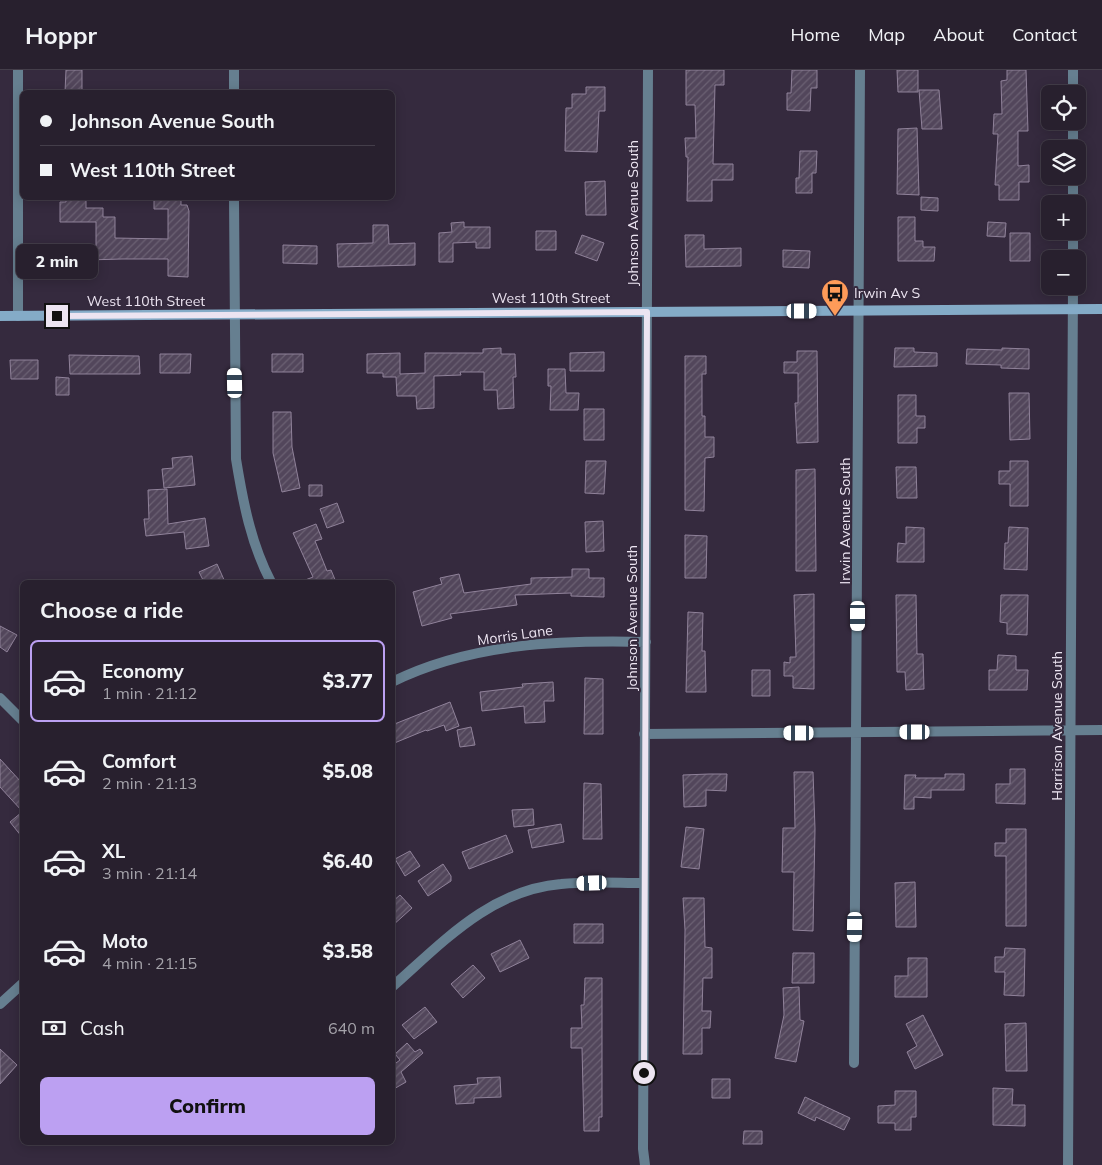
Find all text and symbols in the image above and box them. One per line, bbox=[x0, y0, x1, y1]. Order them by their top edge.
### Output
text: Hoppr bbox=[25, 20, 97, 50]
text: Home bbox=[790, 23, 840, 46]
text: Map bbox=[868, 23, 905, 46]
text: About bbox=[933, 23, 984, 46]
text: Contact bbox=[1012, 23, 1077, 46]
map controls bbox=[1041, 85, 1086, 295]
button: locate bbox=[1041, 85, 1086, 130]
text: Johnson Avenue South bbox=[70, 109, 275, 133]
street label: Johnson Avenue South bbox=[624, 140, 642, 286]
button: layers bbox=[1041, 140, 1086, 185]
text: West 110th Street bbox=[70, 158, 235, 182]
button: + bbox=[1041, 195, 1086, 240]
callout: 2 min bbox=[16, 244, 98, 278]
button: − bbox=[1041, 250, 1086, 295]
text: 2 min bbox=[36, 251, 78, 271]
bus stop icon: Irwin Av S bbox=[820, 278, 850, 317]
place label: Irwin Av S bbox=[854, 284, 920, 302]
street label: West 110th Street bbox=[492, 289, 610, 307]
street label: West 110th Street bbox=[87, 292, 205, 310]
car bbox=[787, 304, 817, 319]
route end bbox=[46, 305, 68, 327]
car bbox=[227, 368, 242, 398]
street label: Irwin Avenue South bbox=[836, 458, 854, 584]
street label: Johnson Avenue South bbox=[623, 545, 641, 691]
text: Choose a ride bbox=[40, 596, 183, 624]
car bbox=[850, 601, 865, 631]
street label: Morris Lane bbox=[476, 621, 554, 649]
street label: Harrison Avenue South bbox=[1048, 651, 1066, 801]
icon: car bbox=[42, 659, 87, 704]
text: Economy bbox=[102, 659, 184, 683]
text: $3.77 bbox=[322, 669, 373, 693]
text: 1 min · 21:12 bbox=[102, 683, 197, 703]
car bbox=[900, 725, 930, 740]
car bbox=[784, 726, 814, 741]
icon: car bbox=[42, 749, 87, 794]
text: Comfort bbox=[102, 749, 176, 773]
text: $5.08 bbox=[322, 759, 373, 783]
text: 2 min · 21:13 bbox=[102, 773, 197, 793]
icon: car bbox=[42, 839, 87, 884]
text: XL bbox=[102, 839, 125, 863]
text: $6.40 bbox=[322, 849, 373, 873]
text: 3 min · 21:14 bbox=[102, 863, 197, 883]
car bbox=[576, 875, 607, 891]
car bbox=[847, 912, 862, 942]
icon: car bbox=[42, 929, 87, 974]
text: Moto bbox=[102, 929, 148, 953]
text: $3.58 bbox=[322, 939, 373, 963]
text: 4 min · 21:15 bbox=[102, 953, 197, 973]
icon: cash bbox=[40, 1014, 68, 1042]
text: Cash bbox=[80, 1016, 125, 1040]
text: 640 m bbox=[328, 1018, 375, 1038]
route start bbox=[633, 1062, 655, 1084]
button: Confirm bbox=[40, 1077, 375, 1135]

